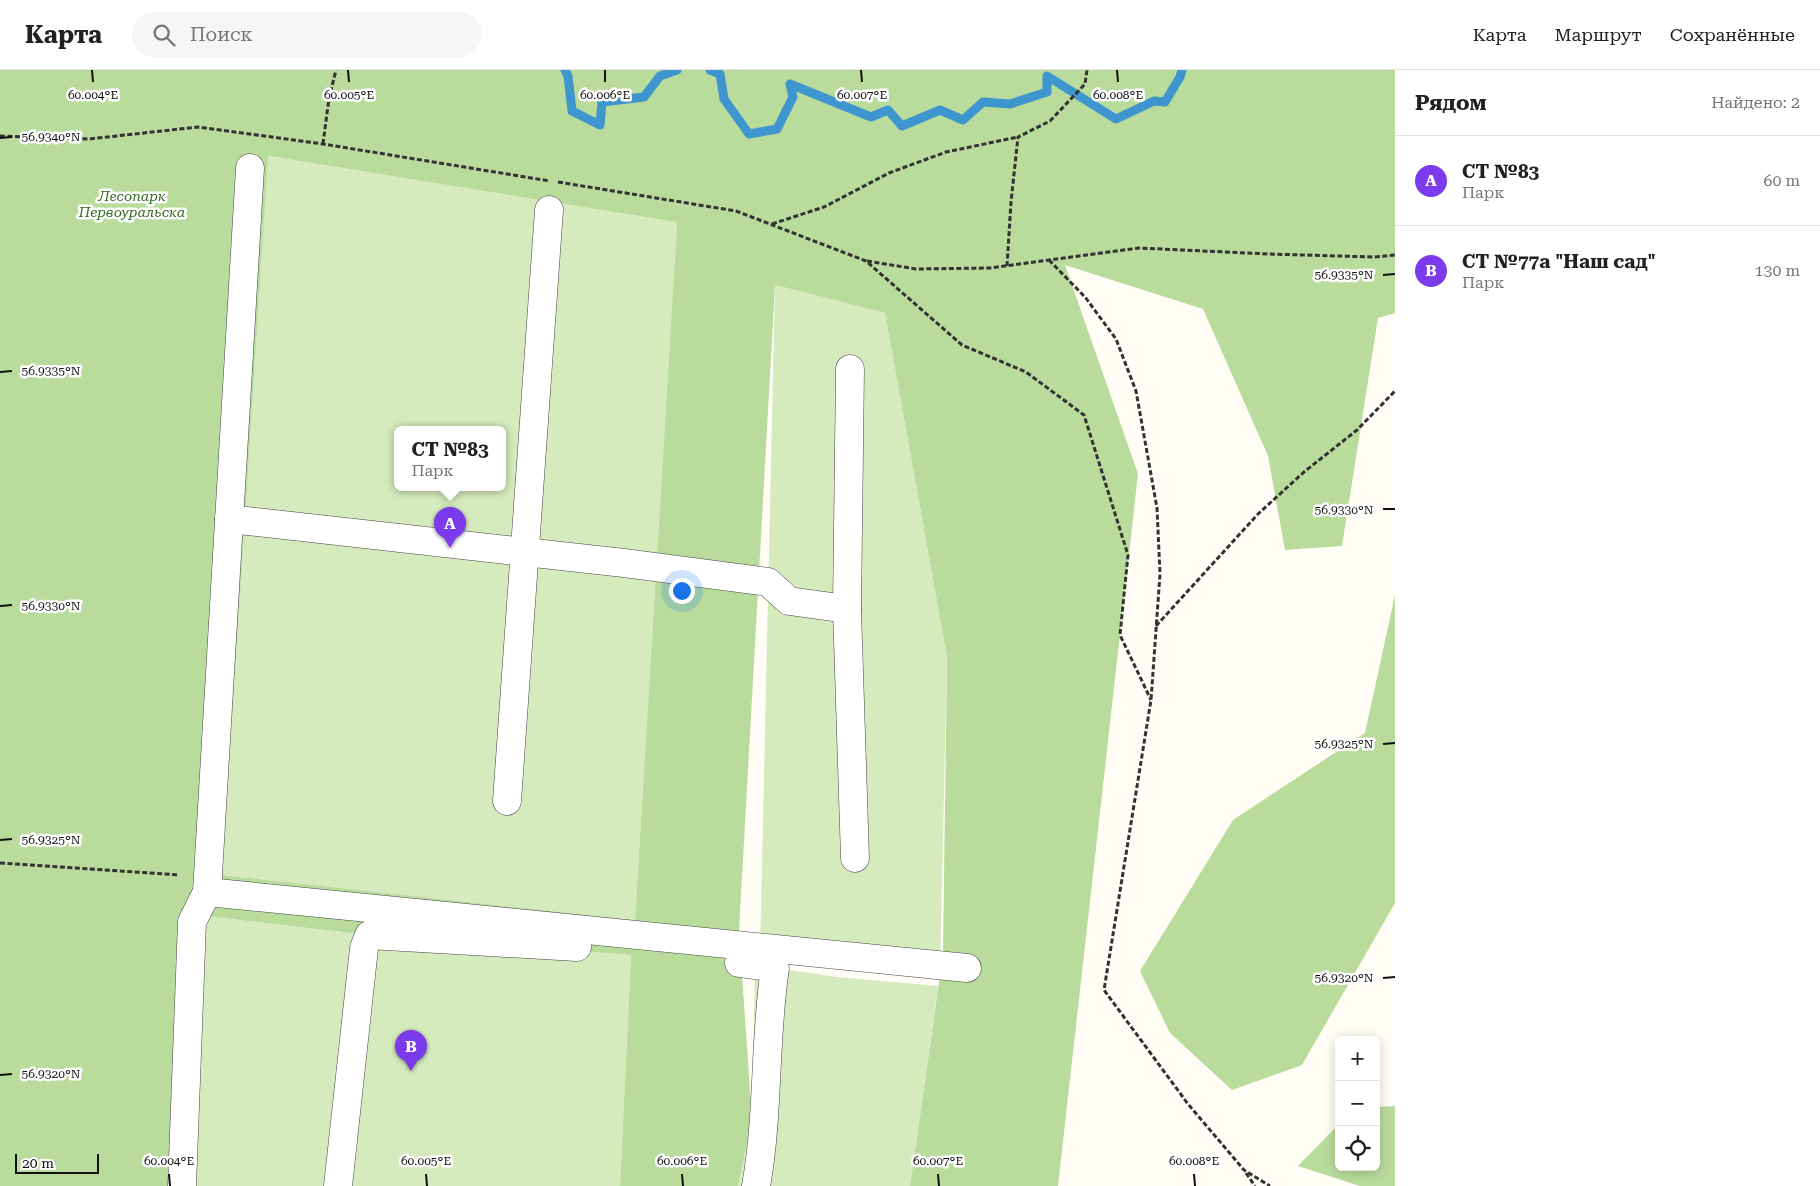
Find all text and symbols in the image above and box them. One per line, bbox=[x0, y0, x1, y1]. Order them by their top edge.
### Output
search box bbox=[132, 12, 482, 57]
text: Карта bbox=[25, 21, 102, 49]
icon: search bbox=[150, 21, 178, 49]
text: Поиск bbox=[190, 23, 253, 46]
text: Карта bbox=[1473, 24, 1527, 45]
text: Маршрут bbox=[1555, 24, 1642, 45]
text: Сохранённые bbox=[1670, 24, 1795, 45]
text: 60.004°E bbox=[68, 88, 118, 102]
text: 60.005°E bbox=[324, 88, 374, 102]
text: 60.006°E bbox=[580, 88, 630, 102]
text: 60.007°E bbox=[837, 88, 887, 102]
text: 60.008°E bbox=[1093, 88, 1143, 102]
text: Рядом bbox=[1415, 91, 1487, 115]
text: Найдено: 2 bbox=[1711, 93, 1800, 112]
text: 56.9340°N bbox=[22, 130, 81, 144]
text: СТ №83 bbox=[1462, 160, 1539, 183]
text: A bbox=[1425, 171, 1437, 190]
text: 60 m bbox=[1763, 171, 1800, 190]
text: Парк bbox=[1462, 183, 1504, 202]
park label: Лесопарк Первоуральска bbox=[78, 188, 185, 220]
text: СТ №77а "Наш сад" bbox=[1462, 250, 1656, 273]
text: B bbox=[1425, 261, 1437, 280]
text: 130 m bbox=[1754, 261, 1800, 280]
text: 56.9335°N bbox=[1315, 268, 1374, 282]
text: Парк bbox=[1462, 273, 1504, 292]
text: 56.9335°N bbox=[22, 364, 81, 378]
popup bbox=[394, 426, 506, 491]
text: СТ №83 bbox=[411, 438, 489, 461]
text: Парк bbox=[411, 461, 454, 480]
text: 56.9330°N bbox=[1315, 503, 1374, 517]
pin: A bbox=[434, 507, 466, 548]
your location bbox=[669, 578, 695, 604]
text: 56.9330°N bbox=[22, 599, 81, 613]
text: 56.9325°N bbox=[1315, 737, 1374, 751]
text: 56.9325°N bbox=[22, 833, 81, 847]
text: 56.9320°N bbox=[1315, 971, 1374, 985]
pin: B bbox=[395, 1030, 427, 1071]
map controls bbox=[1335, 1036, 1380, 1171]
button: + bbox=[1335, 1036, 1380, 1081]
text: 56.9320°N bbox=[22, 1067, 81, 1081]
button: − bbox=[1335, 1081, 1380, 1126]
button: locate bbox=[1335, 1126, 1380, 1171]
scale bar bbox=[15, 1151, 99, 1174]
text: 60.004°E bbox=[144, 1154, 194, 1168]
text: 60.005°E bbox=[401, 1154, 451, 1168]
text: 60.006°E bbox=[657, 1154, 707, 1168]
text: 60.007°E bbox=[913, 1154, 963, 1168]
text: 60.008°E bbox=[1169, 1154, 1219, 1168]
text: 20 m bbox=[22, 1155, 54, 1171]

